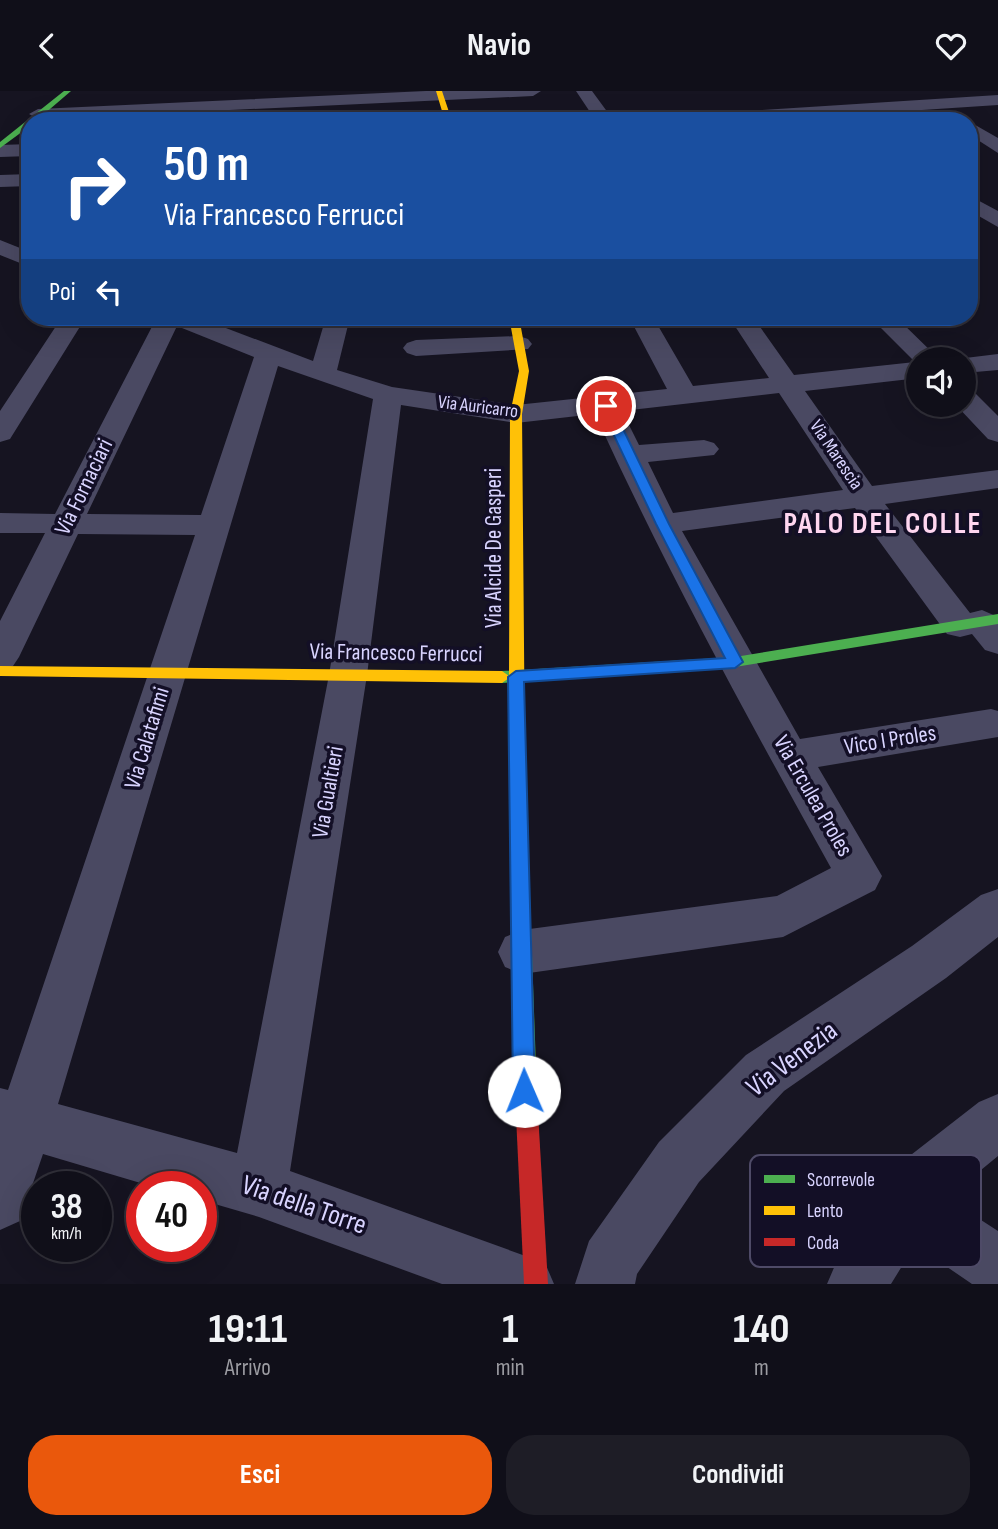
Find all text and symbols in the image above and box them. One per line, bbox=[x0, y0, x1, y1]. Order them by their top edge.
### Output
text: Navio bbox=[467, 26, 531, 65]
icon: back bbox=[28, 27, 66, 65]
icon: heart bbox=[932, 27, 970, 65]
text: 50 m bbox=[164, 136, 249, 195]
icon: right bbox=[49, 140, 140, 231]
text: Via Francesco Ferrucci bbox=[164, 196, 404, 235]
icon: left bbox=[90, 273, 128, 311]
text: Poi bbox=[49, 277, 76, 308]
map controls bbox=[906, 347, 976, 417]
button: sound bbox=[906, 347, 976, 417]
pin bbox=[576, 376, 636, 436]
icon: arrive bbox=[587, 387, 625, 425]
street label: Via Auricarro bbox=[437, 391, 519, 423]
street label: Via Marescia bbox=[804, 416, 868, 494]
street label: Via Fornaciari bbox=[49, 434, 119, 540]
street label: Via Alcide De Gasperi bbox=[480, 468, 508, 628]
district label: PALO DEL COLLE bbox=[784, 506, 982, 542]
street label: Via Francesco Ferrucci bbox=[309, 637, 483, 669]
street label: Via Calatafimi bbox=[118, 684, 176, 792]
street label: Vico I Proles bbox=[842, 719, 938, 761]
street label: Via Erculea Proles bbox=[767, 731, 859, 861]
street label: Via Gualtieri bbox=[306, 744, 350, 840]
street label: Via Venezia bbox=[740, 1014, 844, 1104]
position arrow bbox=[487, 1054, 561, 1128]
legend bbox=[750, 1155, 981, 1267]
street label: Via della Torre bbox=[237, 1168, 371, 1242]
text: Scorrevole bbox=[807, 1169, 875, 1192]
speed limit sign: 40 bbox=[126, 1171, 217, 1262]
text: 38 bbox=[50, 1186, 83, 1229]
text: Lento bbox=[807, 1200, 843, 1223]
text: km/h bbox=[51, 1223, 82, 1244]
text: Coda bbox=[807, 1232, 839, 1255]
text: 19:11 bbox=[209, 1304, 287, 1355]
text: 1 bbox=[502, 1304, 518, 1355]
text: 140 bbox=[733, 1304, 789, 1355]
text: Arrivo bbox=[225, 1354, 271, 1382]
text: min bbox=[496, 1354, 525, 1382]
text: m bbox=[754, 1354, 769, 1382]
button: Esci bbox=[28, 1435, 492, 1515]
button: Condividi bbox=[506, 1435, 970, 1515]

